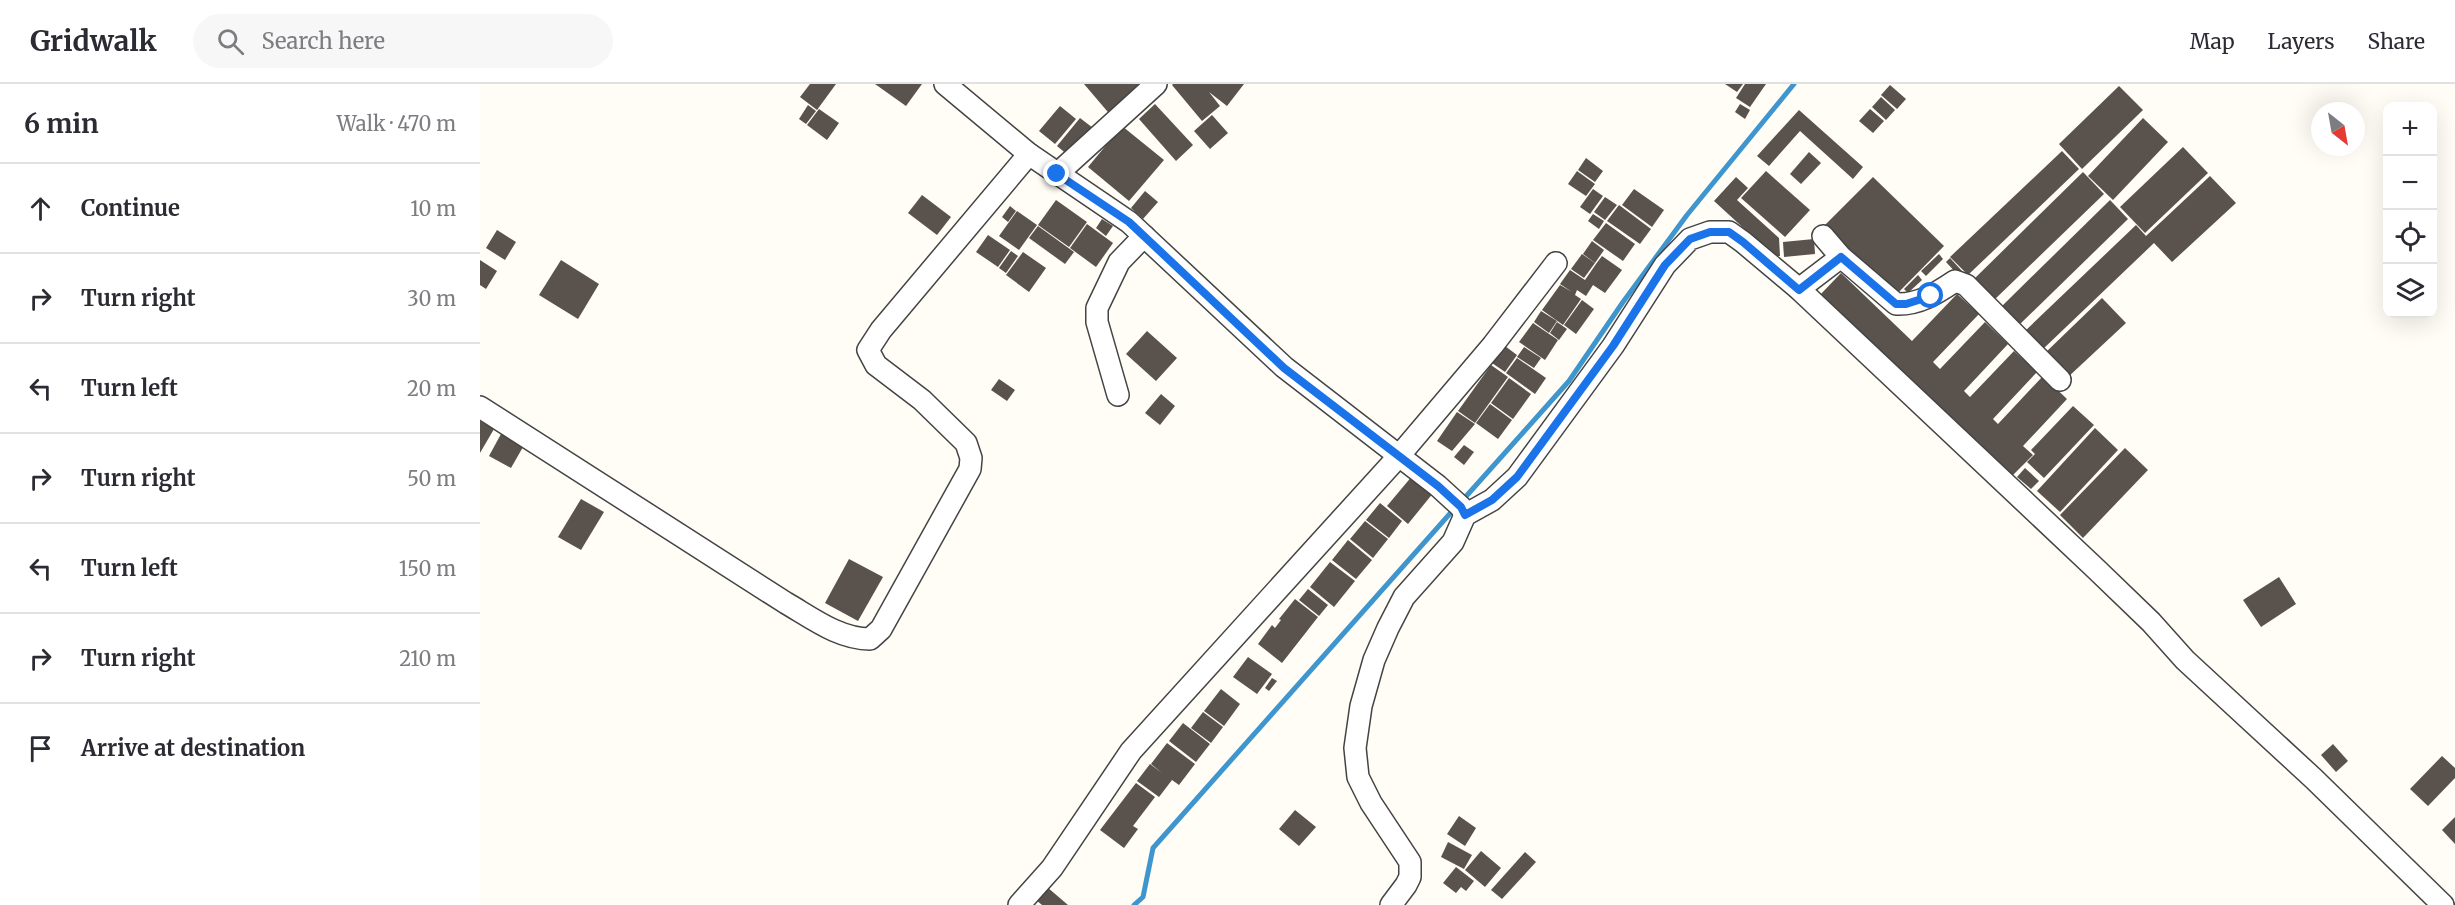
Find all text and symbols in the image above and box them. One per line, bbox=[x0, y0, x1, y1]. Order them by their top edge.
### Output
search box bbox=[193, 14, 613, 68]
text: Gridwalk bbox=[30, 23, 157, 59]
icon: search bbox=[214, 25, 247, 58]
text: Search here bbox=[262, 27, 385, 55]
text: Map bbox=[2190, 28, 2235, 55]
text: Layers bbox=[2268, 28, 2335, 55]
text: Share bbox=[2368, 28, 2425, 55]
north arrow bbox=[2311, 102, 2365, 156]
map controls bbox=[2383, 102, 2437, 318]
button: + bbox=[2383, 102, 2437, 156]
text: 6 min bbox=[24, 107, 99, 140]
text: Walk · 470 m bbox=[337, 111, 456, 136]
button: − bbox=[2383, 156, 2437, 210]
route end bbox=[1043, 160, 1069, 186]
icon: ahead bbox=[24, 192, 57, 225]
text: Continue bbox=[81, 194, 180, 222]
text: 10 m bbox=[410, 196, 456, 221]
button: locate bbox=[2383, 210, 2437, 264]
button: layers bbox=[2383, 264, 2437, 318]
icon: right bbox=[24, 282, 57, 315]
route start bbox=[1917, 282, 1943, 308]
text: Turn right bbox=[81, 284, 195, 312]
text: 30 m bbox=[407, 286, 456, 311]
icon: left bbox=[24, 372, 57, 405]
text: Turn left bbox=[81, 374, 178, 402]
text: 20 m bbox=[407, 376, 456, 401]
icon: right bbox=[24, 462, 57, 495]
text: Turn right bbox=[81, 464, 195, 492]
text: 50 m bbox=[407, 466, 456, 491]
icon: left bbox=[24, 552, 57, 585]
text: Turn left bbox=[81, 554, 178, 582]
text: 150 m bbox=[399, 556, 456, 581]
icon: right bbox=[24, 642, 57, 675]
text: Turn right bbox=[81, 644, 195, 672]
text: 210 m bbox=[399, 646, 456, 671]
icon: arrive bbox=[24, 732, 57, 765]
text: Arrive at destination bbox=[81, 734, 305, 762]

